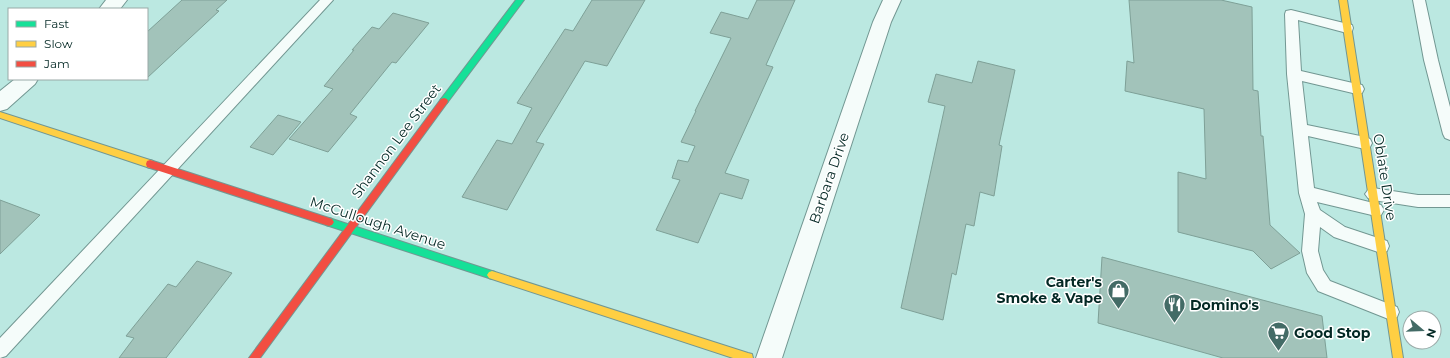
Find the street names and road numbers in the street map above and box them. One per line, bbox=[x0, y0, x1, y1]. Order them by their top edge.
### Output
street label: Shannon Lee Street bbox=[347, 80, 445, 202]
street label: Barbara Drive bbox=[805, 130, 853, 226]
street label: Oblate Drive bbox=[1369, 132, 1401, 222]
street label: McCullough Avenue bbox=[308, 193, 448, 253]

